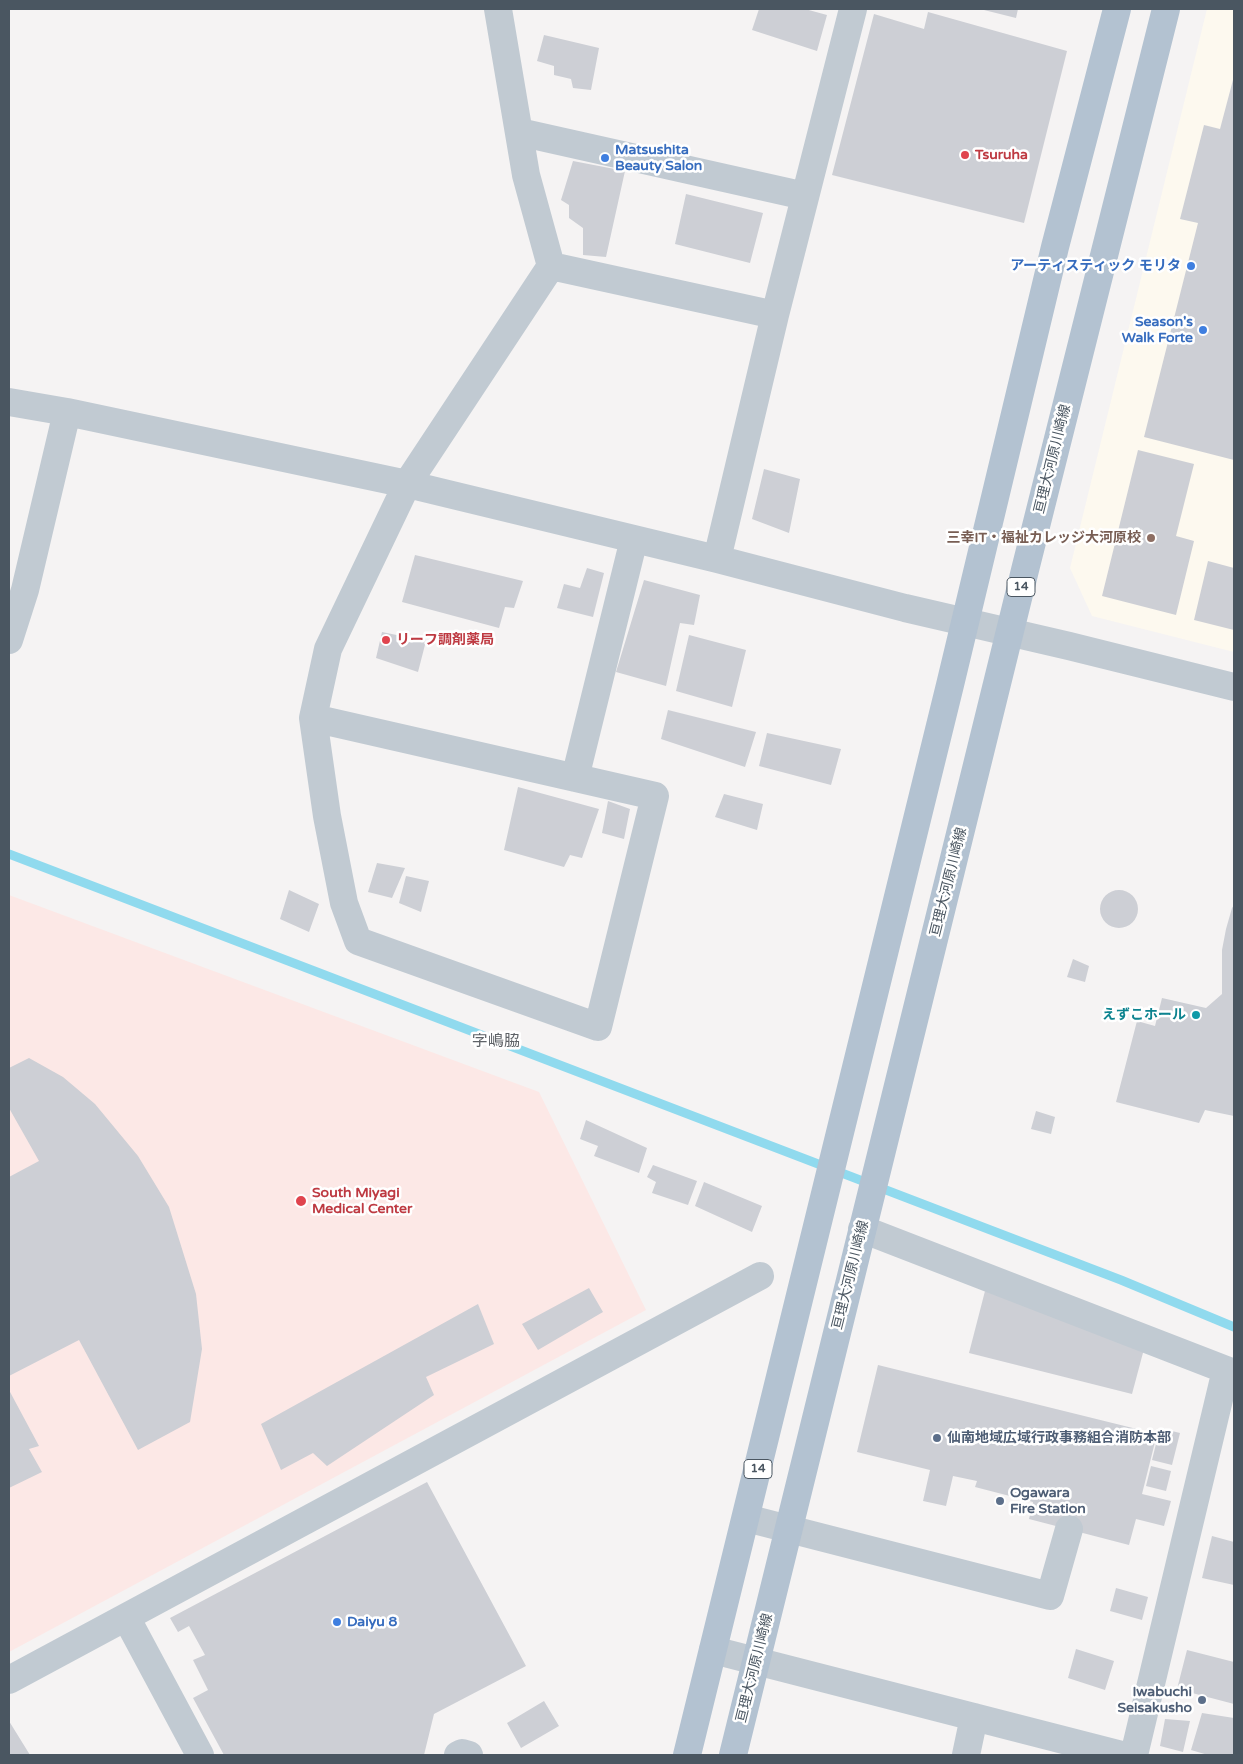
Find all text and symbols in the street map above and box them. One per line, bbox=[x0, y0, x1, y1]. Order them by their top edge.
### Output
place label: Matsushita Beauty Salon bbox=[615, 142, 702, 174]
place label: Tsuruha bbox=[975, 147, 1028, 163]
marker: Tsuruha bbox=[959, 149, 971, 161]
marker: Matsushita Beauty Salon bbox=[599, 152, 611, 164]
place label: アーティスティック モリタ bbox=[1010, 258, 1181, 274]
marker: アーティスティック モリタ bbox=[1185, 260, 1197, 272]
place label: Season's Walk Forte bbox=[1122, 314, 1193, 347]
marker: Season's Walk Forte bbox=[1197, 324, 1209, 336]
street label: 亘理大河原川崎線 bbox=[1031, 403, 1075, 515]
place label: 三幸IT・福祉カレッジ大河原校 bbox=[946, 530, 1141, 546]
marker: 三幸IT・福祉カレッジ大河原校 bbox=[1145, 532, 1157, 544]
road number: 14 bbox=[1007, 578, 1035, 596]
place label: リーフ調剤薬局 bbox=[396, 632, 494, 648]
marker: リーフ調剤薬局 bbox=[380, 634, 392, 646]
street label: 亘理大河原川崎線 bbox=[927, 826, 971, 938]
place label: えずこホール bbox=[1102, 1007, 1186, 1023]
marker: えずこホール bbox=[1190, 1009, 1202, 1021]
district label: 字嶋脇 bbox=[472, 1032, 520, 1052]
place label: South Miyagi Medical Center bbox=[312, 1185, 412, 1218]
marker: South Miyagi Medical Center bbox=[294, 1194, 308, 1208]
street label: 亘理大河原川崎線 bbox=[829, 1219, 873, 1331]
place label: 仙南地域広域行政事務組合消防本部 bbox=[947, 1430, 1171, 1446]
marker: 仙南地域広域行政事務組合消防本部 bbox=[931, 1432, 943, 1444]
road number: 14 bbox=[744, 1460, 772, 1478]
place label: Ogawara Fire Station bbox=[1010, 1485, 1086, 1518]
marker: Ogawara Fire Station bbox=[994, 1495, 1006, 1507]
street label: 亘理大河原川崎線 bbox=[733, 1612, 777, 1724]
place label: Daiyu 8 bbox=[347, 1614, 397, 1630]
marker: Daiyu 8 bbox=[331, 1616, 343, 1628]
place label: Iwabuchi Seisakusho bbox=[1117, 1684, 1192, 1716]
marker: Iwabuchi Seisakusho bbox=[1196, 1694, 1208, 1706]

